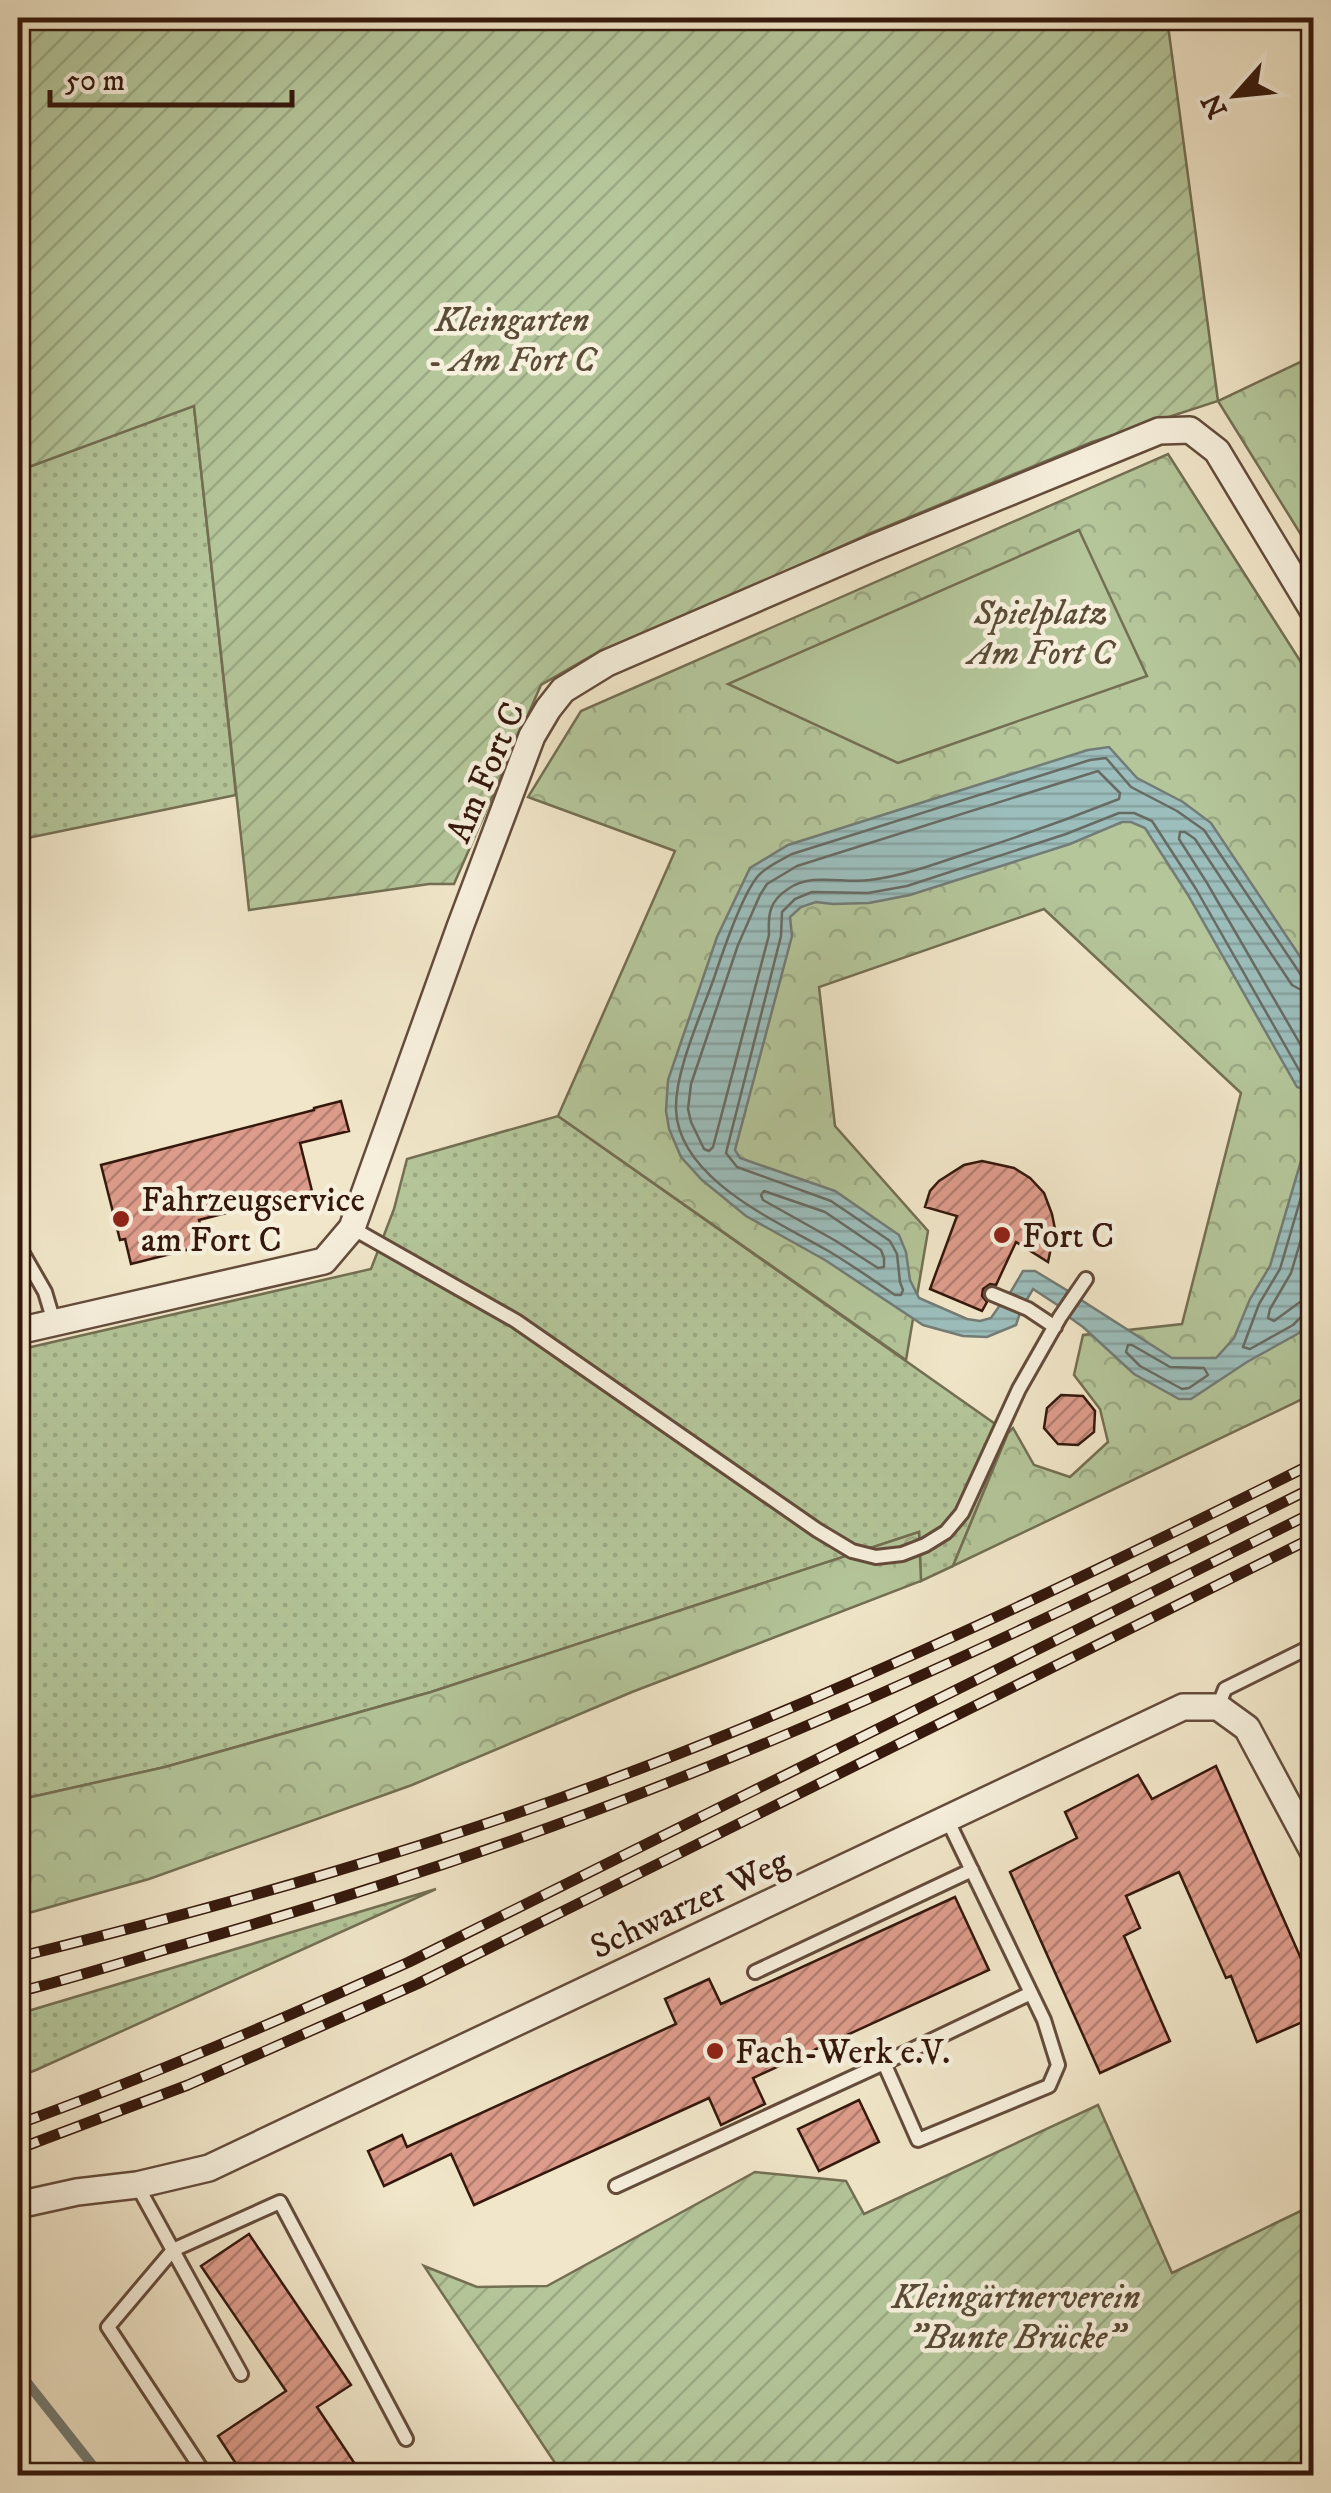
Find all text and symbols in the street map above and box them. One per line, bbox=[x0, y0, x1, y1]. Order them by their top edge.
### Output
scale bar bbox=[50, 45, 292, 107]
north arrow bbox=[1186, 45, 1286, 145]
text: 50 m bbox=[65, 63, 125, 100]
text: N bbox=[1194, 87, 1236, 124]
park label: Kleingarten - Am Fort C bbox=[429, 299, 598, 383]
park label: Spielplatz Am Fort C bbox=[964, 592, 1117, 676]
street label: Am Fort C bbox=[438, 696, 536, 850]
place label: Fahrzeugservice am Fort C bbox=[141, 1179, 365, 1263]
marker: Fahrzeugservice am Fort C bbox=[110, 1208, 132, 1230]
place label: Fort C bbox=[1022, 1215, 1114, 1259]
marker: Fort C bbox=[991, 1224, 1013, 1246]
street label: Schwarzer Weg bbox=[584, 1839, 797, 1970]
place label: Fach-Werk e.V. bbox=[735, 2031, 950, 2075]
marker: Fach-Werk e.V. bbox=[704, 2040, 726, 2062]
park label: Kleingärtnerverein "Bunte Brücke" bbox=[891, 2276, 1141, 2360]

